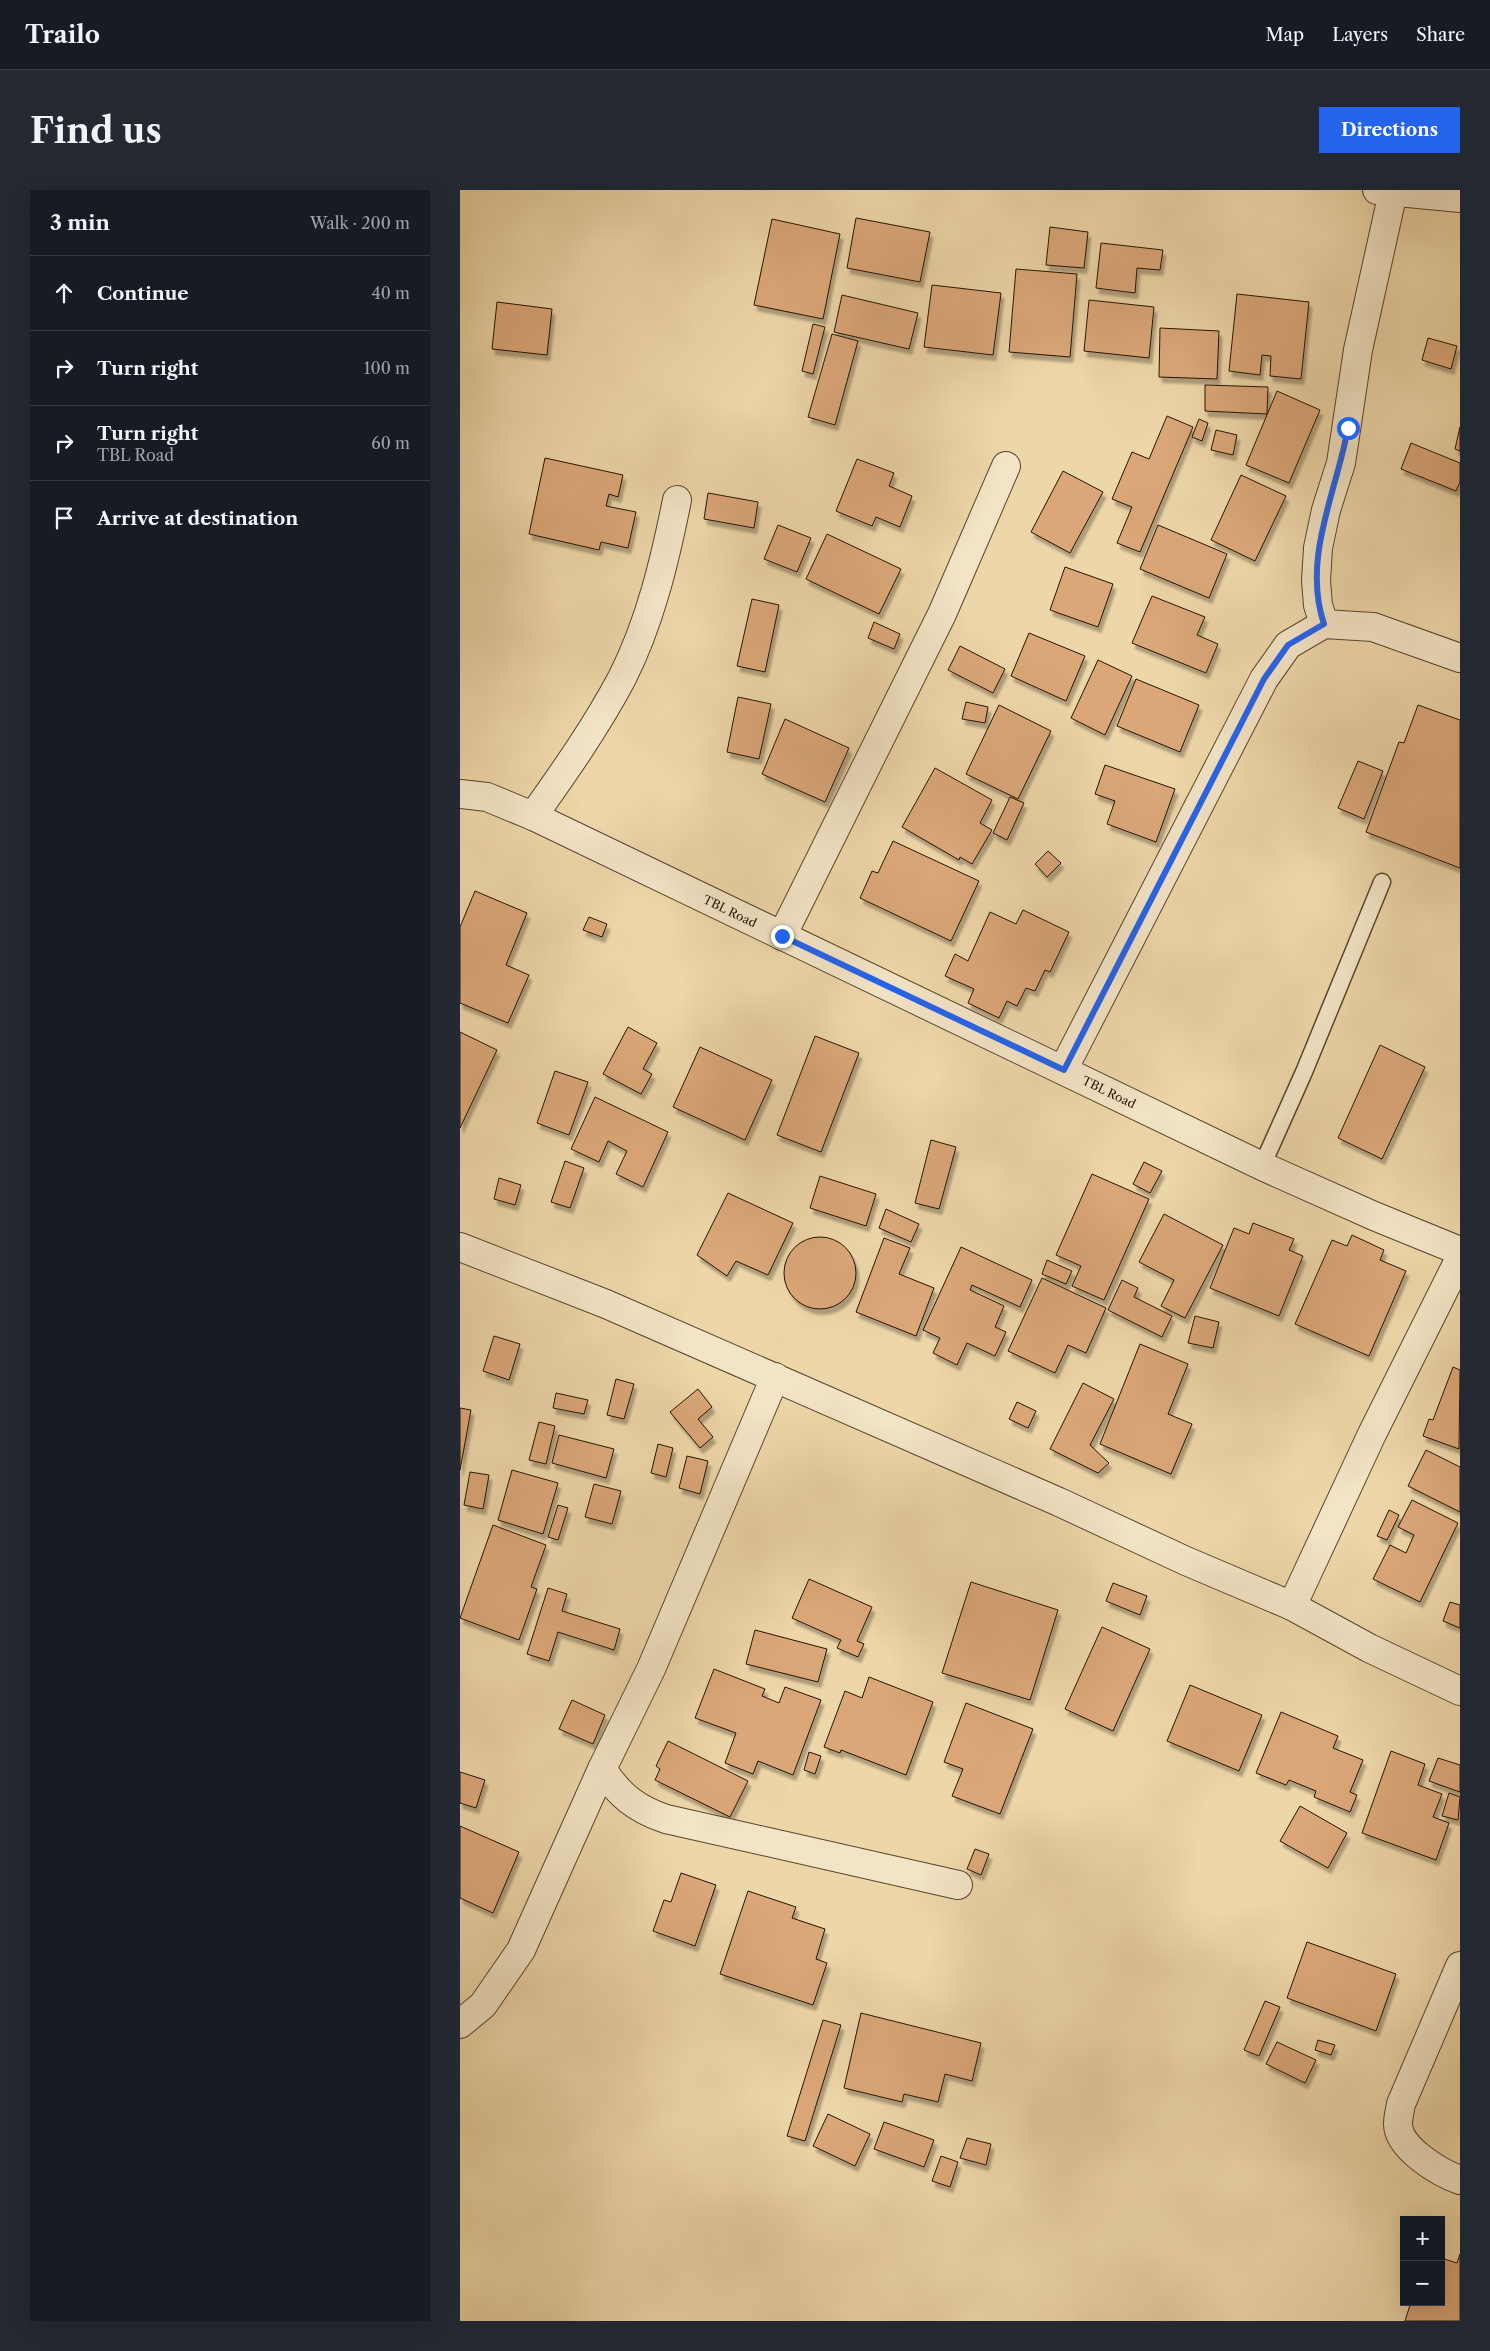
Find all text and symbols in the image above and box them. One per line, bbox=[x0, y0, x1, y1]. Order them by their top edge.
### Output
text: Trailo bbox=[25, 20, 100, 49]
text: Map bbox=[1266, 24, 1304, 46]
text: Layers bbox=[1332, 24, 1388, 46]
text: Share bbox=[1416, 24, 1465, 46]
button: Directions bbox=[1319, 107, 1460, 153]
text: Find us bbox=[30, 109, 162, 152]
text: 3 min bbox=[50, 210, 110, 235]
text: Walk · 200 m bbox=[310, 213, 410, 233]
icon: ahead bbox=[50, 279, 78, 307]
text: Continue bbox=[97, 282, 189, 305]
text: 40 m bbox=[371, 283, 410, 303]
icon: right bbox=[50, 354, 78, 382]
text: Turn right bbox=[97, 357, 198, 380]
text: 100 m bbox=[364, 358, 410, 378]
route start bbox=[1337, 417, 1360, 440]
text: Turn right bbox=[97, 422, 198, 445]
icon: right bbox=[50, 429, 78, 457]
text: 60 m bbox=[371, 433, 410, 453]
text: TBL Road bbox=[97, 445, 174, 465]
icon: arrive bbox=[50, 504, 78, 532]
text: Arrive at destination bbox=[97, 507, 298, 530]
street label: TBL Road bbox=[701, 892, 760, 931]
route end bbox=[771, 925, 794, 948]
street label: TBL Road bbox=[1080, 1073, 1139, 1112]
map controls bbox=[1400, 2216, 1445, 2306]
button: + bbox=[1400, 2216, 1445, 2261]
button: − bbox=[1400, 2261, 1445, 2306]

